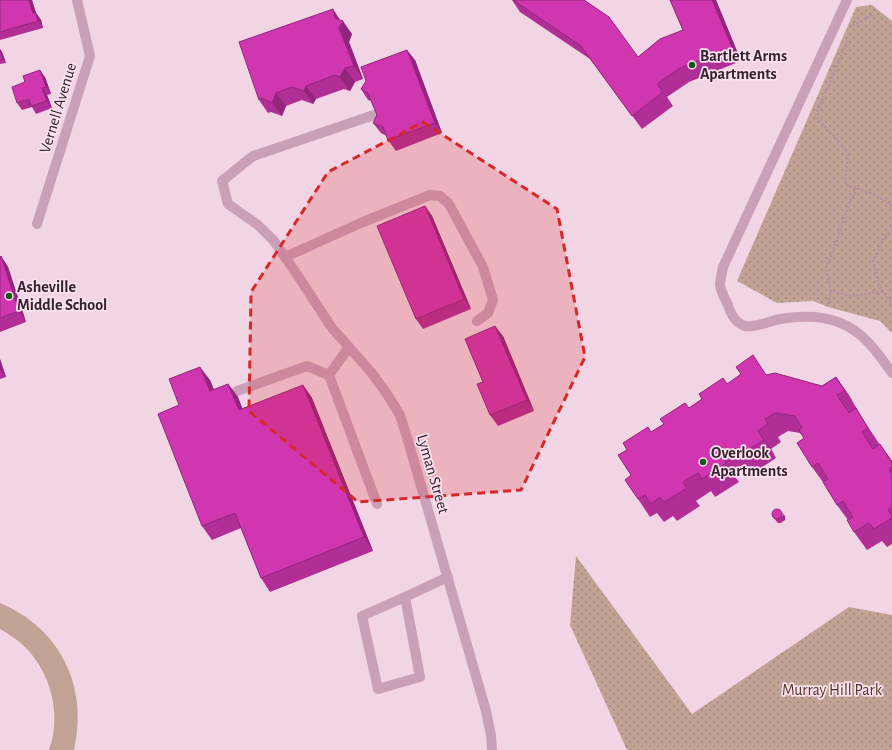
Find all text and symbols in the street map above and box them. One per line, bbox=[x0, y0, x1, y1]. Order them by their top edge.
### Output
place label: Bartlett Arms Apartments bbox=[700, 48, 787, 82]
marker: Bartlett Arms Apartments bbox=[687, 60, 697, 70]
street label: Vernell Avenue bbox=[37, 61, 79, 155]
place label: Asheville Middle School bbox=[17, 279, 107, 313]
marker: Asheville Middle School bbox=[4, 291, 14, 301]
street label: Lyman Street bbox=[413, 433, 452, 516]
place label: Overlook Apartments bbox=[711, 445, 788, 479]
marker: Overlook Apartments bbox=[698, 457, 708, 467]
park label: Murray Hill Park bbox=[782, 682, 883, 699]

